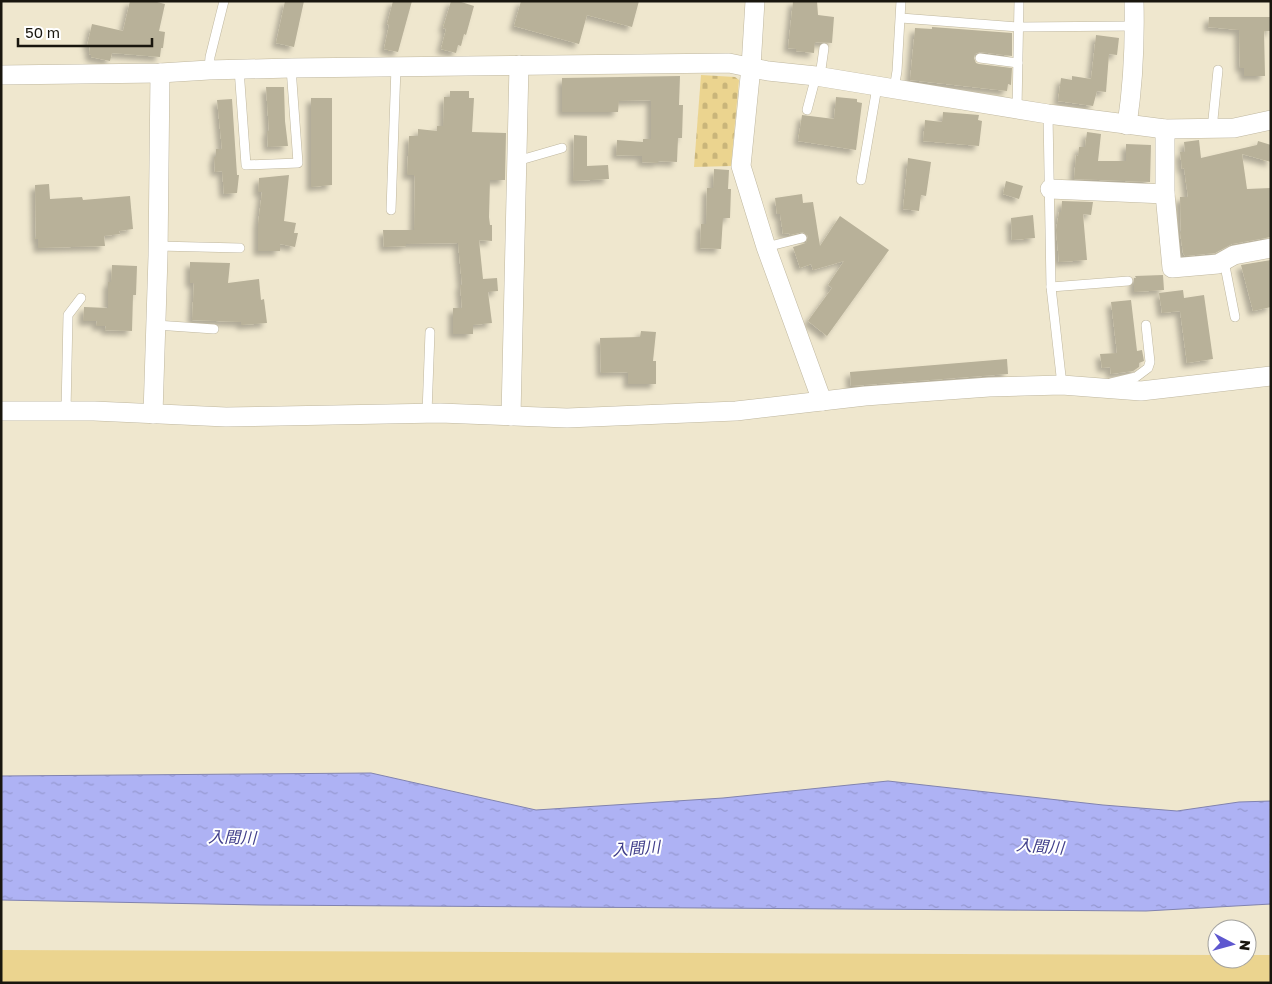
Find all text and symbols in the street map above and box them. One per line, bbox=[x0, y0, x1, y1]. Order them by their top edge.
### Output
scale bar bbox=[18, 15, 151, 47]
text: 50 m bbox=[25, 23, 60, 41]
water label: 入間川 bbox=[208, 827, 258, 847]
water label: 入間川 bbox=[1015, 834, 1067, 858]
water label: 入間川 bbox=[611, 836, 663, 860]
north arrow bbox=[1207, 919, 1257, 969]
text: N bbox=[1236, 939, 1254, 952]

